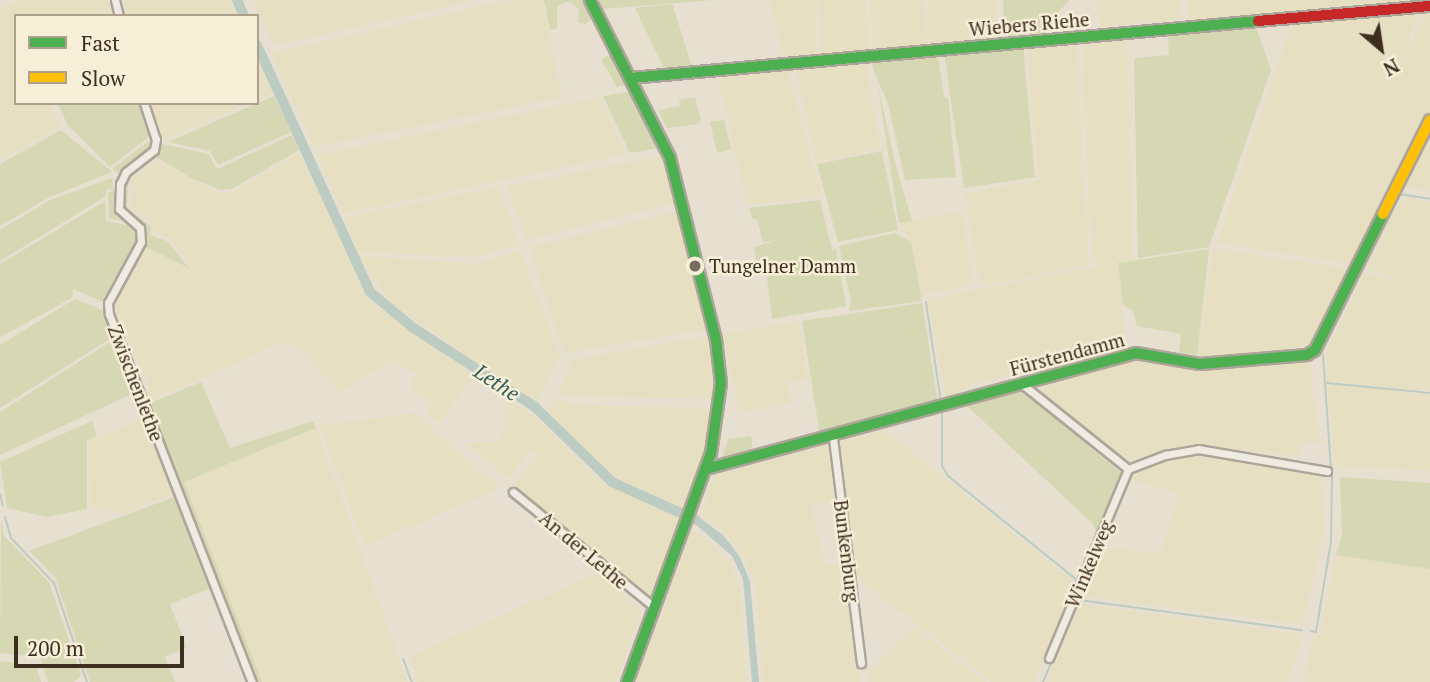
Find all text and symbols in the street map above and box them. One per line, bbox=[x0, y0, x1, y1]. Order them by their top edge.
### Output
street label: Wiebers Riehe bbox=[968, 7, 1090, 41]
legend bbox=[14, 14, 259, 105]
north arrow bbox=[1346, 14, 1416, 84]
text: Fast bbox=[81, 29, 120, 57]
text: N bbox=[1379, 53, 1404, 82]
text: Slow bbox=[81, 64, 125, 92]
place label: Tungelner Damm bbox=[709, 255, 856, 277]
marker: Tungelner Damm bbox=[687, 258, 703, 274]
street label: Zwischenlethe bbox=[103, 322, 169, 444]
street label: Fürstendamm bbox=[1007, 328, 1127, 380]
water label: Lethe bbox=[470, 358, 524, 406]
street label: Bunkenburg bbox=[829, 499, 865, 603]
street label: An der Lethe bbox=[535, 506, 633, 594]
street label: Winkelweg bbox=[1060, 517, 1118, 611]
scale bar bbox=[18, 622, 187, 666]
text: 200 m bbox=[27, 634, 84, 662]

